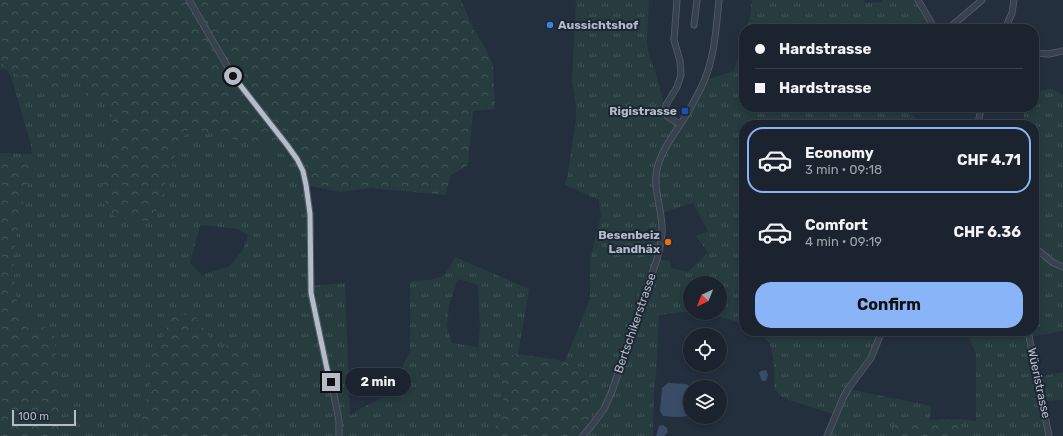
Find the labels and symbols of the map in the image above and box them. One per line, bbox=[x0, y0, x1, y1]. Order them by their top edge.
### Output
place label: Aussichtshof bbox=[558, 18, 639, 32]
marker: Aussichtshof bbox=[545, 20, 555, 30]
route start bbox=[224, 67, 242, 85]
place label: Rigistrasse bbox=[609, 104, 677, 118]
marker: Rigistrasse bbox=[680, 106, 690, 116]
place label: Besenbeiz Landhäx bbox=[598, 228, 660, 256]
marker: Besenbeiz Landhäx bbox=[663, 237, 673, 247]
street label: Bertschikerstrasse bbox=[611, 271, 659, 375]
north arrow bbox=[683, 276, 727, 320]
street label: Wüeristrasse bbox=[1025, 346, 1053, 420]
callout: 2 min bbox=[345, 368, 411, 396]
route end bbox=[322, 373, 340, 391]
scale bar bbox=[12, 408, 76, 427]

